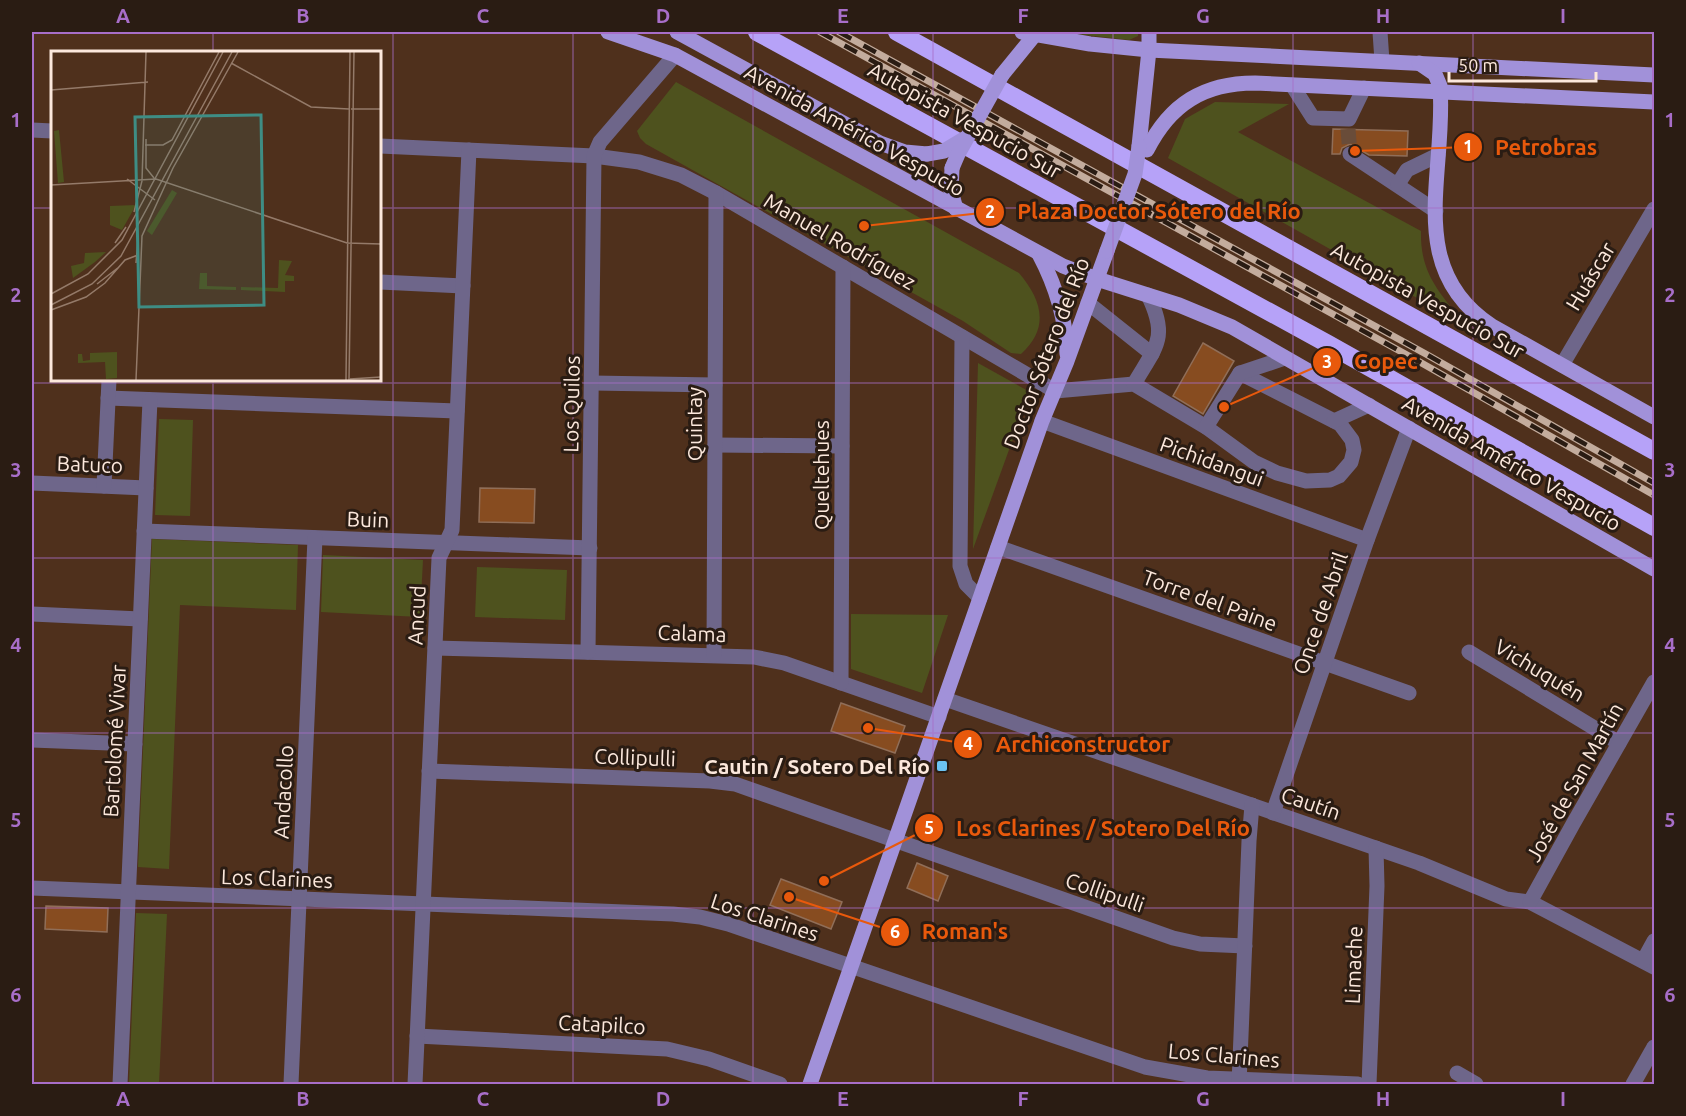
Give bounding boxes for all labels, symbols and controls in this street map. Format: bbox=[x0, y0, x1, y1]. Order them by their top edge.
text: A bbox=[116, 4, 130, 27]
text: B bbox=[296, 4, 310, 27]
text: C bbox=[477, 4, 490, 27]
text: D bbox=[656, 4, 670, 27]
text: E bbox=[837, 4, 849, 27]
text: F bbox=[1017, 4, 1029, 27]
text: G bbox=[1196, 4, 1210, 27]
text: H bbox=[1376, 4, 1390, 27]
text: I bbox=[1560, 4, 1566, 27]
scale bar bbox=[1449, 45, 1596, 83]
inset map bbox=[51, 51, 381, 381]
text: 50 m bbox=[1458, 55, 1498, 75]
street label: Autopista Vespucio Sur bbox=[864, 57, 1066, 183]
street label: Avenida Américo Vespucio bbox=[741, 59, 969, 201]
text: 1 bbox=[10, 108, 22, 131]
text: 1 bbox=[1664, 108, 1676, 131]
callout: Petrobras bbox=[1453, 127, 1610, 167]
text: Petrobras bbox=[1495, 134, 1597, 159]
text: 1 bbox=[1463, 136, 1473, 156]
street label: Manuel Rodríguez bbox=[760, 188, 920, 294]
callout: Plaza Doctor Sótero del Río bbox=[975, 192, 1312, 232]
text: Plaza Doctor Sótero del Río bbox=[1017, 198, 1301, 223]
text: 2 bbox=[985, 201, 995, 221]
street label: Autopista Vespucio Sur bbox=[1327, 237, 1529, 363]
street label: Huáscar bbox=[1560, 238, 1620, 314]
street label: Doctor Sótero del Río bbox=[998, 254, 1094, 452]
text: 2 bbox=[10, 283, 22, 306]
text: 2 bbox=[1664, 283, 1676, 306]
callout: Copec bbox=[1312, 342, 1430, 382]
text: Copec bbox=[1354, 348, 1418, 373]
text: 3 bbox=[1322, 351, 1332, 371]
street label: Los Quilos bbox=[558, 355, 584, 453]
street label: Quintay bbox=[682, 387, 706, 461]
street label: Avenida Américo Vespucio bbox=[1399, 391, 1625, 535]
street label: Queltehues bbox=[809, 420, 833, 530]
street label: Pichidangui bbox=[1157, 431, 1267, 491]
street label: Batuco bbox=[56, 451, 124, 477]
text: 3 bbox=[10, 458, 22, 481]
text: 3 bbox=[1664, 458, 1676, 481]
street label: Buin bbox=[346, 506, 390, 532]
street label: Once de Abril bbox=[1288, 549, 1352, 677]
street label: Torre del Paine bbox=[1140, 565, 1280, 635]
street label: Ancud bbox=[402, 585, 430, 645]
street label: Calama bbox=[657, 620, 727, 646]
text: 4 bbox=[10, 633, 22, 656]
text: 4 bbox=[1664, 633, 1676, 656]
street label: Vichuquén bbox=[1491, 634, 1589, 706]
street label: Bartolomé Vivar bbox=[98, 664, 130, 818]
street label: José de San Martín bbox=[1520, 698, 1628, 866]
callout: Archiconstructor bbox=[953, 724, 1182, 764]
text: Archiconstructor bbox=[996, 731, 1170, 756]
text: 4 bbox=[963, 733, 973, 753]
street label: Andacollo bbox=[269, 744, 297, 840]
street label: Collipulli bbox=[594, 744, 676, 770]
place label: Cautin / Sotero Del Río bbox=[704, 754, 930, 778]
marker: Cautin / Sotero Del Río bbox=[935, 759, 949, 773]
street label: Cautín bbox=[1278, 782, 1344, 824]
text: 5 bbox=[10, 808, 22, 831]
callout: Los Clarines / Sotero Del Río bbox=[914, 808, 1262, 848]
text: 5 bbox=[1664, 808, 1676, 831]
text: Los Clarines / Sotero Del Río bbox=[956, 815, 1250, 840]
text: 5 bbox=[924, 817, 934, 837]
street label: Los Clarines bbox=[221, 864, 333, 892]
street label: Collipulli bbox=[1062, 867, 1148, 917]
street label: Los Clarines bbox=[708, 888, 822, 946]
callout: Roman's bbox=[880, 912, 1020, 952]
text: Roman's bbox=[922, 918, 1008, 943]
text: 6 bbox=[890, 921, 900, 941]
street label: Limache bbox=[1340, 926, 1366, 1004]
text: 6 bbox=[10, 983, 22, 1006]
text: 6 bbox=[1664, 983, 1676, 1006]
street label: Catapilco bbox=[558, 1010, 646, 1038]
street label: Los Clarines bbox=[1167, 1038, 1281, 1072]
text: A bbox=[116, 1087, 130, 1110]
text: B bbox=[296, 1087, 310, 1110]
text: C bbox=[477, 1087, 490, 1110]
text: D bbox=[656, 1087, 670, 1110]
text: E bbox=[837, 1087, 849, 1110]
text: F bbox=[1017, 1087, 1029, 1110]
text: G bbox=[1196, 1087, 1210, 1110]
text: H bbox=[1376, 1087, 1390, 1110]
text: I bbox=[1560, 1087, 1566, 1110]

